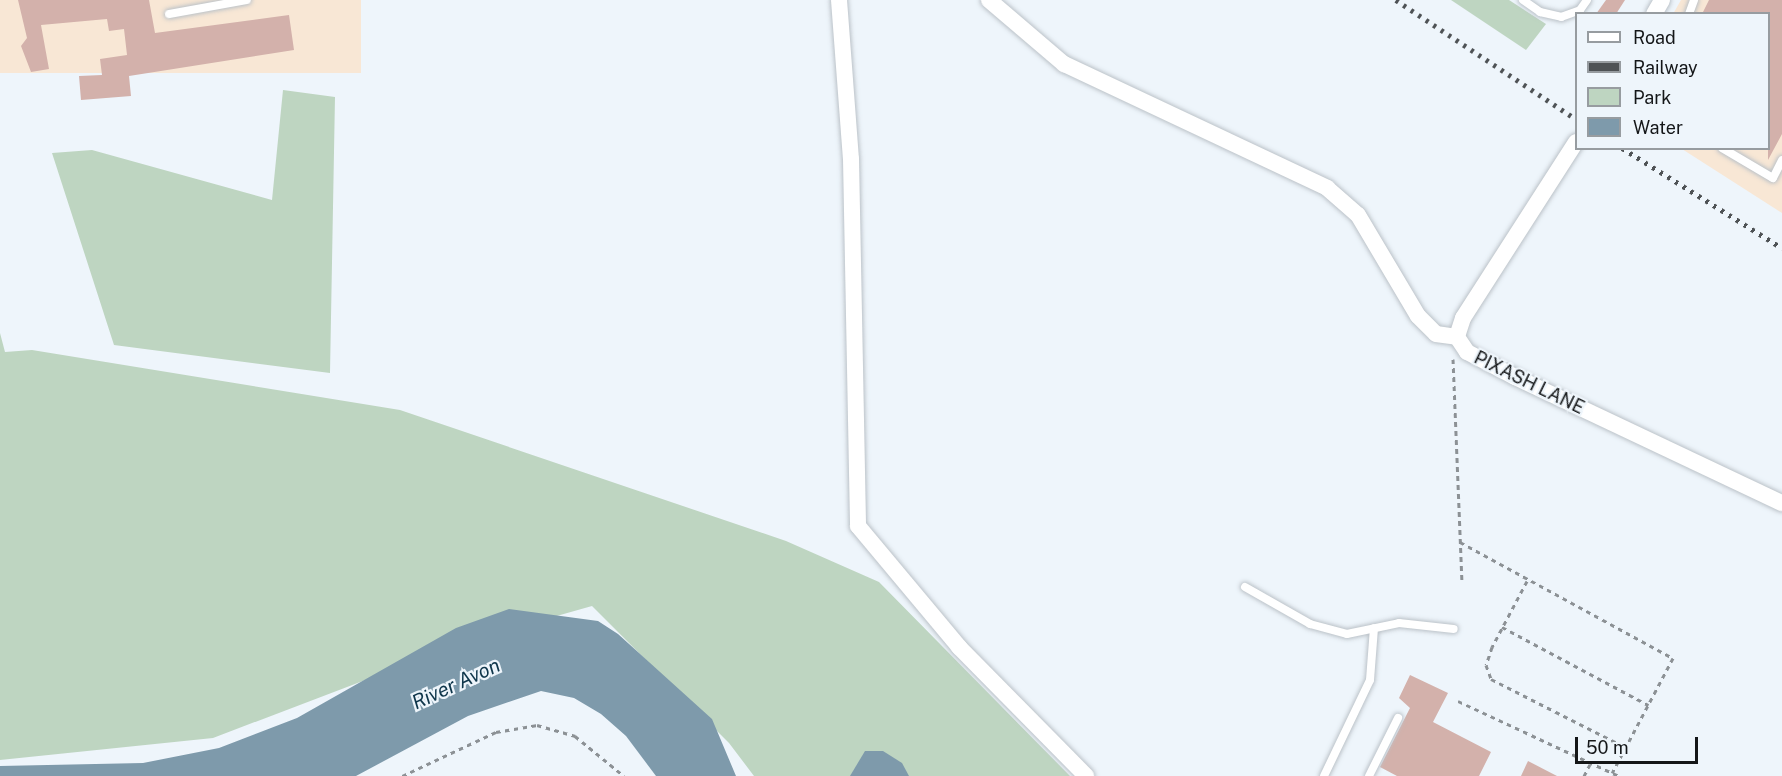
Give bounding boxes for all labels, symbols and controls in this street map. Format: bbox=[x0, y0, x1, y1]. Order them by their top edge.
legend bbox=[1575, 12, 1770, 150]
text: Road bbox=[1633, 27, 1676, 48]
text: Railway bbox=[1633, 57, 1698, 78]
text: Park bbox=[1633, 87, 1671, 108]
text: Water bbox=[1633, 117, 1683, 138]
street label: PIXASH LANE bbox=[1470, 347, 1588, 419]
water label: River Avon bbox=[408, 653, 504, 715]
scale bar bbox=[1578, 725, 1701, 763]
text: 50 m bbox=[1586, 737, 1629, 758]

